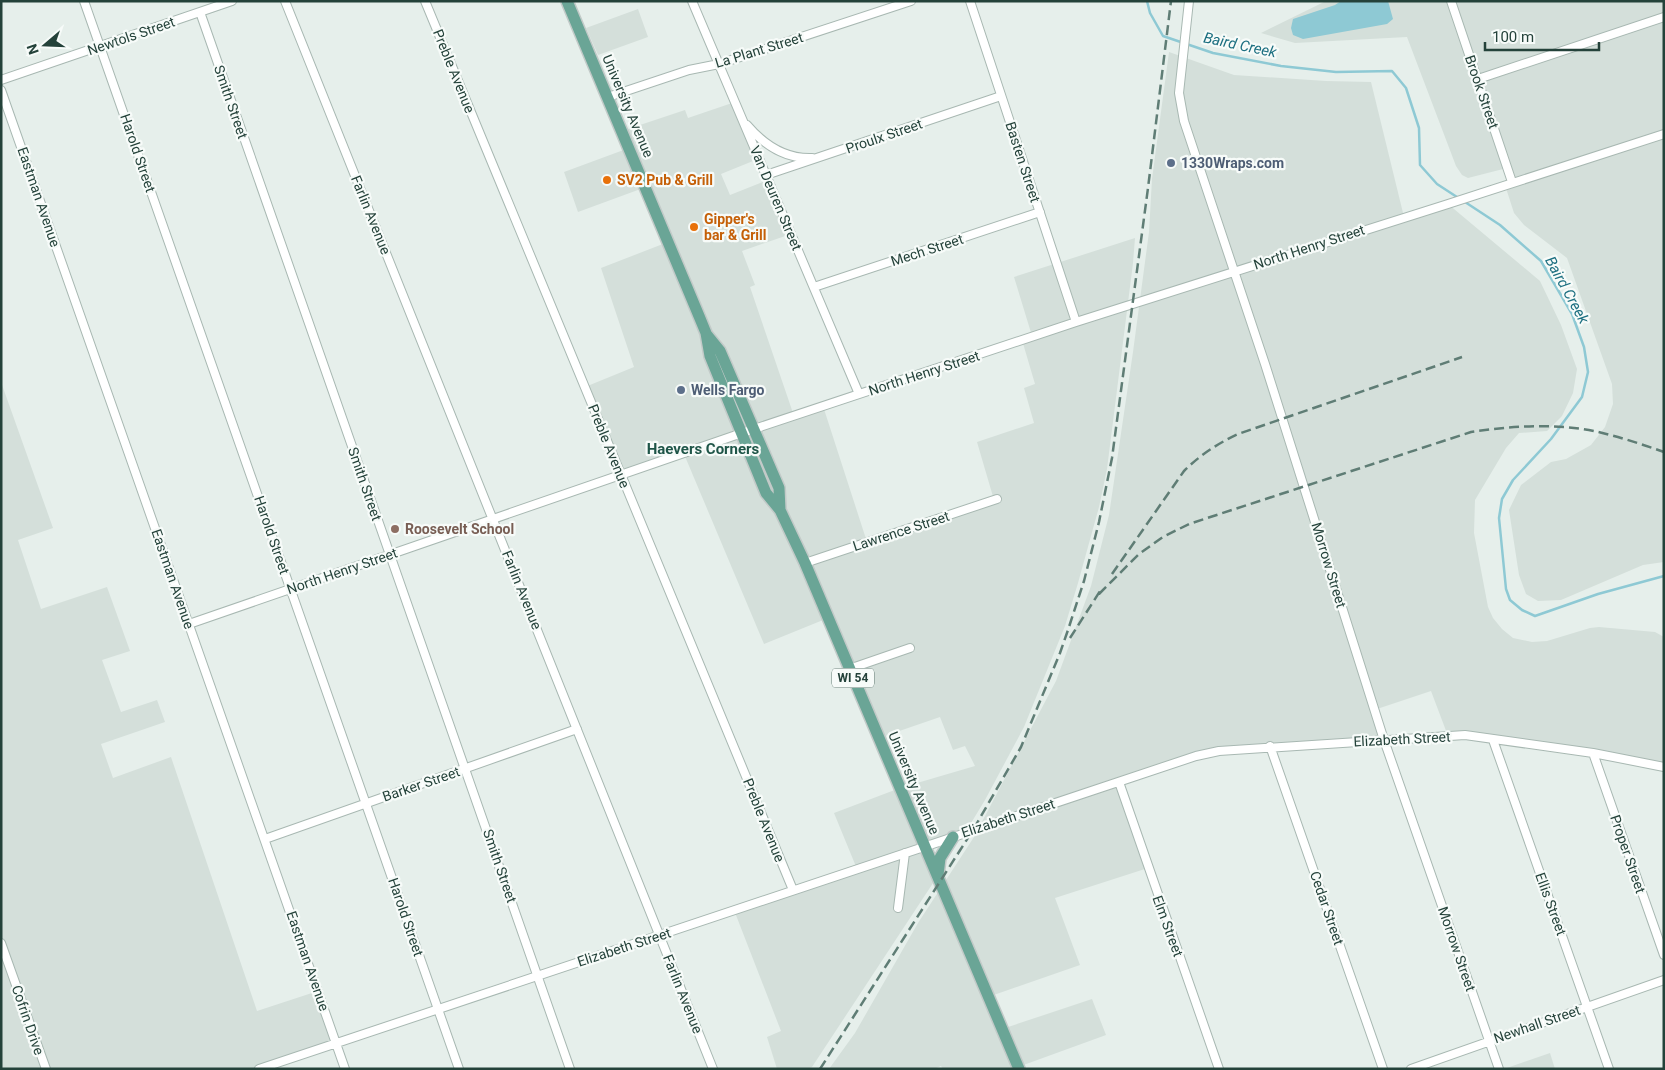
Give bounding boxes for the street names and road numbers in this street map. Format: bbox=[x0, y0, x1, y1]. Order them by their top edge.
street label: Newtols Street bbox=[85, 13, 177, 58]
street label: Preble Avenue bbox=[430, 27, 478, 115]
street label: La Plant Street bbox=[713, 29, 805, 71]
street label: University Avenue bbox=[599, 52, 657, 160]
street label: Brook Street bbox=[1462, 53, 1502, 131]
street label: Smith Street bbox=[211, 63, 251, 141]
street label: Harold Street bbox=[117, 112, 159, 195]
street label: Proulx Street bbox=[844, 115, 925, 157]
street label: Basten Street bbox=[1002, 120, 1044, 205]
street label: Van Deuren Street bbox=[747, 143, 805, 253]
street label: Eastman Avenue bbox=[14, 145, 64, 249]
street label: Farlin Avenue bbox=[348, 173, 394, 257]
street label: North Henry Street bbox=[1251, 221, 1367, 273]
street label: Mech Street bbox=[889, 231, 966, 269]
street label: North Henry Street bbox=[866, 347, 982, 399]
street label: Preble Avenue bbox=[585, 402, 633, 490]
street label: Smith Street bbox=[345, 445, 385, 523]
street label: Harold Street bbox=[251, 494, 293, 577]
street label: Lawrence Street bbox=[851, 508, 952, 554]
street label: Morrow Street bbox=[1308, 520, 1350, 610]
street label: Eastman Avenue bbox=[148, 527, 198, 631]
street label: North Henry Street bbox=[285, 544, 400, 597]
street label: Farlin Avenue bbox=[499, 548, 545, 632]
road number: WI 54 bbox=[832, 668, 874, 688]
street label: Elizabeth Street bbox=[1353, 728, 1451, 750]
street label: University Avenue bbox=[885, 729, 943, 837]
street label: Barker Street bbox=[380, 763, 462, 805]
street label: Preble Avenue bbox=[740, 776, 788, 864]
street label: Elizabeth Street bbox=[959, 795, 1057, 841]
street label: Proper Street bbox=[1607, 813, 1649, 896]
street label: Smith Street bbox=[480, 827, 520, 905]
street label: Cedar Street bbox=[1307, 869, 1347, 947]
street label: Ellis Street bbox=[1532, 870, 1570, 938]
street label: Harold Street bbox=[385, 876, 427, 959]
street label: Elm Street bbox=[1150, 893, 1187, 959]
street label: Morrow Street bbox=[1435, 905, 1479, 994]
street label: Eastman Avenue bbox=[283, 909, 333, 1013]
street label: Elizabeth Street bbox=[575, 924, 673, 970]
street label: Farlin Avenue bbox=[660, 952, 706, 1036]
street label: Cofrin Drive bbox=[9, 983, 47, 1057]
street label: Newhall Street bbox=[1492, 1002, 1583, 1046]

